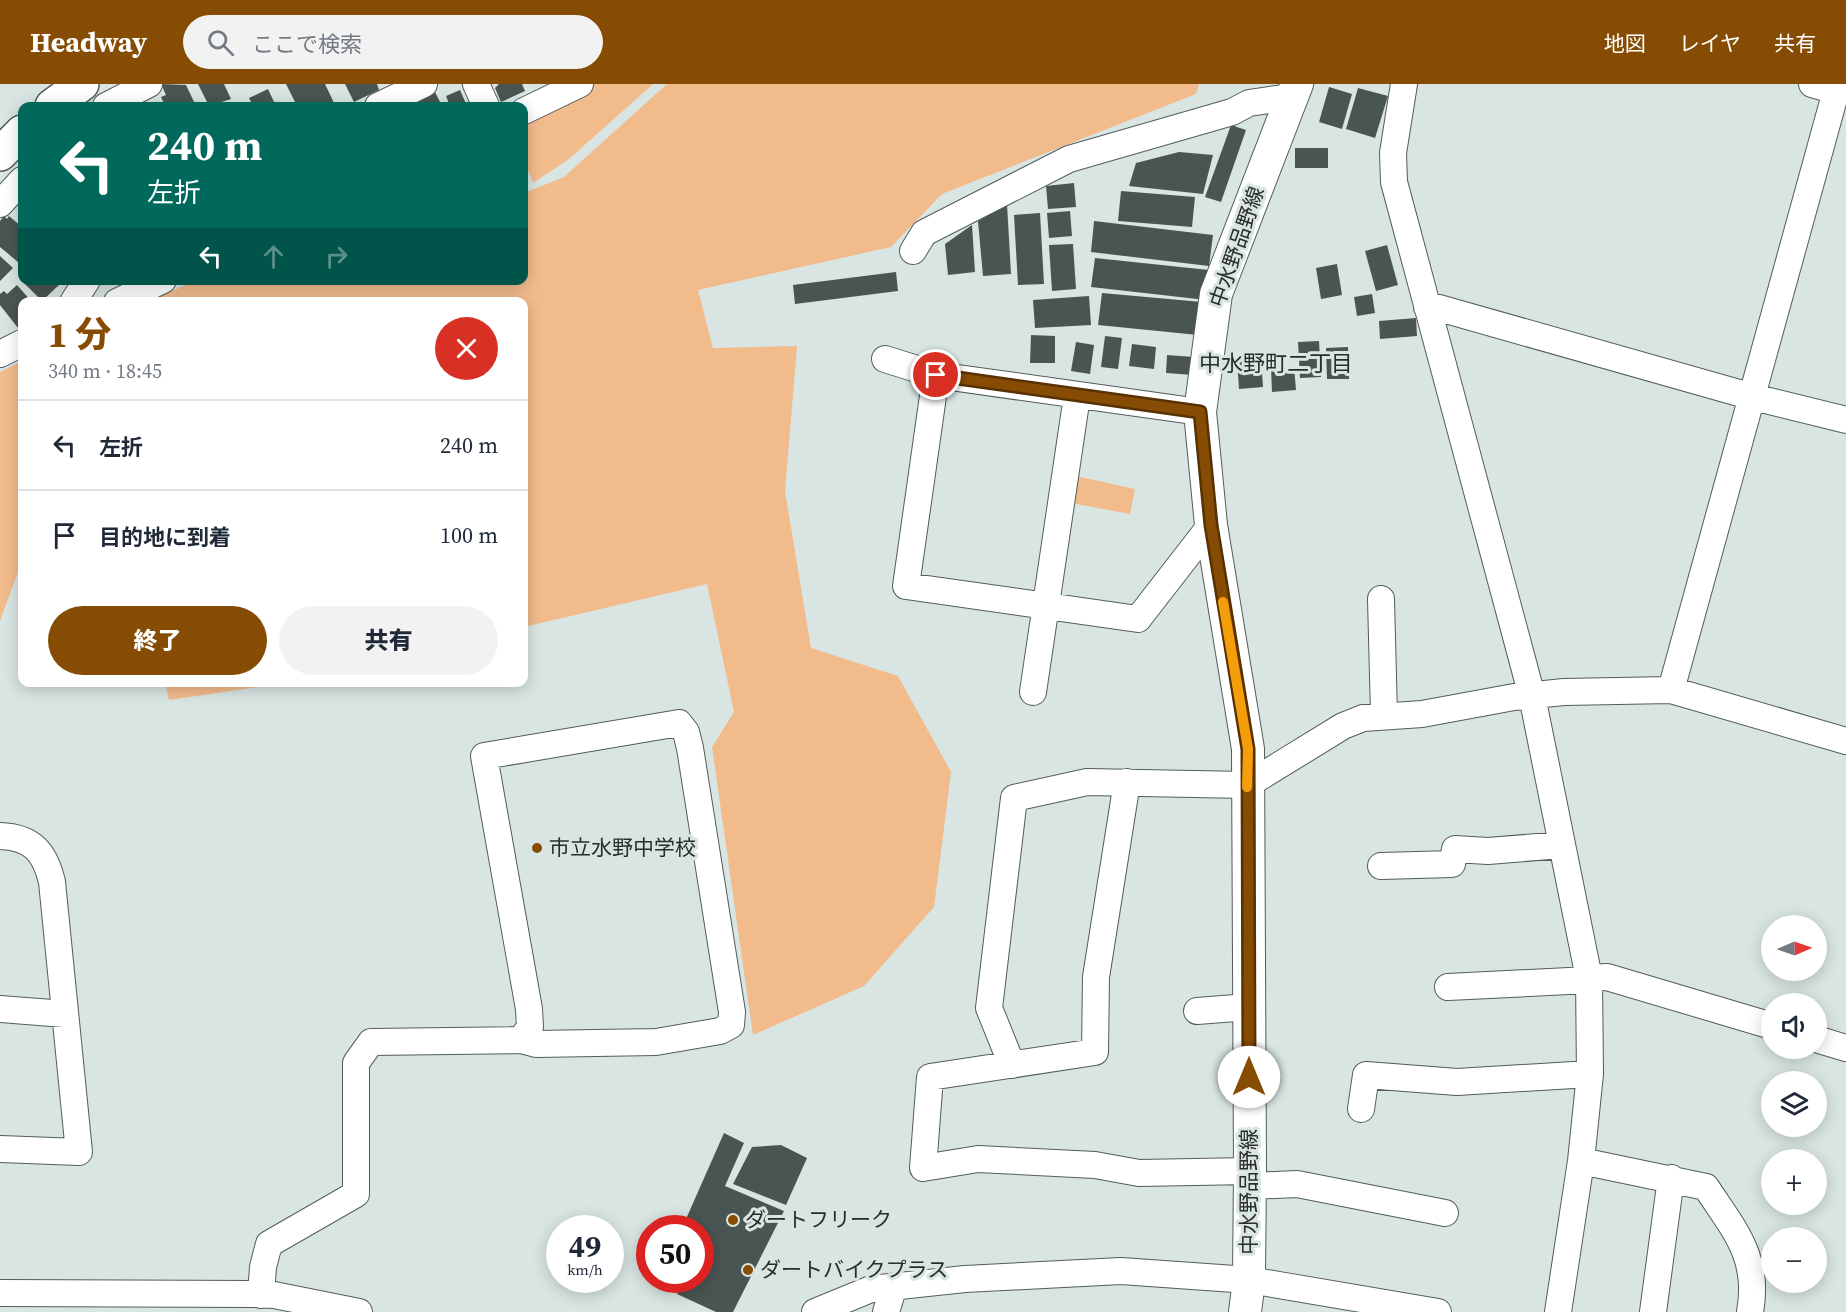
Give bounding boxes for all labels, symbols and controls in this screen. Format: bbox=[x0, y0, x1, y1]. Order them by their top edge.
search box bbox=[183, 15, 603, 69]
text: Headway bbox=[30, 23, 147, 61]
icon: search bbox=[204, 26, 237, 59]
text: ここで検索 bbox=[252, 29, 362, 59]
text: 地図 bbox=[1604, 29, 1646, 58]
text: レイヤ bbox=[1679, 29, 1741, 58]
text: 共有 bbox=[1774, 29, 1816, 58]
text: 240 m bbox=[147, 116, 262, 174]
icon: left bbox=[48, 126, 126, 204]
text: 左折 bbox=[147, 174, 201, 211]
street label: 中水野品野線 bbox=[1202, 183, 1271, 311]
icon: left bbox=[194, 240, 227, 273]
icon: ahead bbox=[257, 240, 290, 273]
icon: right bbox=[320, 240, 353, 273]
text: 1 分 bbox=[48, 310, 111, 359]
button: close bbox=[435, 317, 498, 380]
district label: 中水野町二丁目 bbox=[1199, 348, 1353, 378]
pin bbox=[910, 349, 961, 400]
text: 340 m · 18:45 bbox=[48, 357, 162, 385]
icon: arrive bbox=[919, 358, 952, 391]
icon: left bbox=[48, 429, 81, 462]
text: 240 m bbox=[440, 430, 498, 460]
text: 左折 bbox=[99, 432, 143, 462]
icon: arrive bbox=[48, 519, 81, 552]
text: 100 m bbox=[440, 520, 498, 550]
text: 目的地に到着 bbox=[99, 522, 231, 552]
button: 終了 bbox=[48, 606, 267, 675]
button: 共有 bbox=[279, 606, 498, 675]
place label: 市立水野中学校 bbox=[549, 833, 696, 862]
marker: 市立水野中学校 bbox=[530, 841, 544, 855]
north arrow bbox=[1761, 915, 1827, 981]
map controls bbox=[1761, 915, 1827, 1293]
button: sound bbox=[1761, 993, 1827, 1059]
position arrow bbox=[1217, 1045, 1281, 1109]
button: layers bbox=[1761, 1071, 1827, 1137]
street label: 中水野品野線 bbox=[1234, 1129, 1263, 1255]
button: + bbox=[1761, 1149, 1827, 1215]
place label: ダートフリーク bbox=[745, 1205, 892, 1234]
marker: ダートフリーク bbox=[726, 1213, 740, 1227]
speed limit sign: 50 bbox=[636, 1215, 714, 1293]
text: 49 bbox=[569, 1226, 601, 1267]
button: − bbox=[1761, 1227, 1827, 1293]
place label: ダートバイクプラス bbox=[760, 1255, 948, 1284]
text: km/h bbox=[567, 1259, 603, 1280]
marker: ダートバイクプラス bbox=[741, 1263, 755, 1277]

